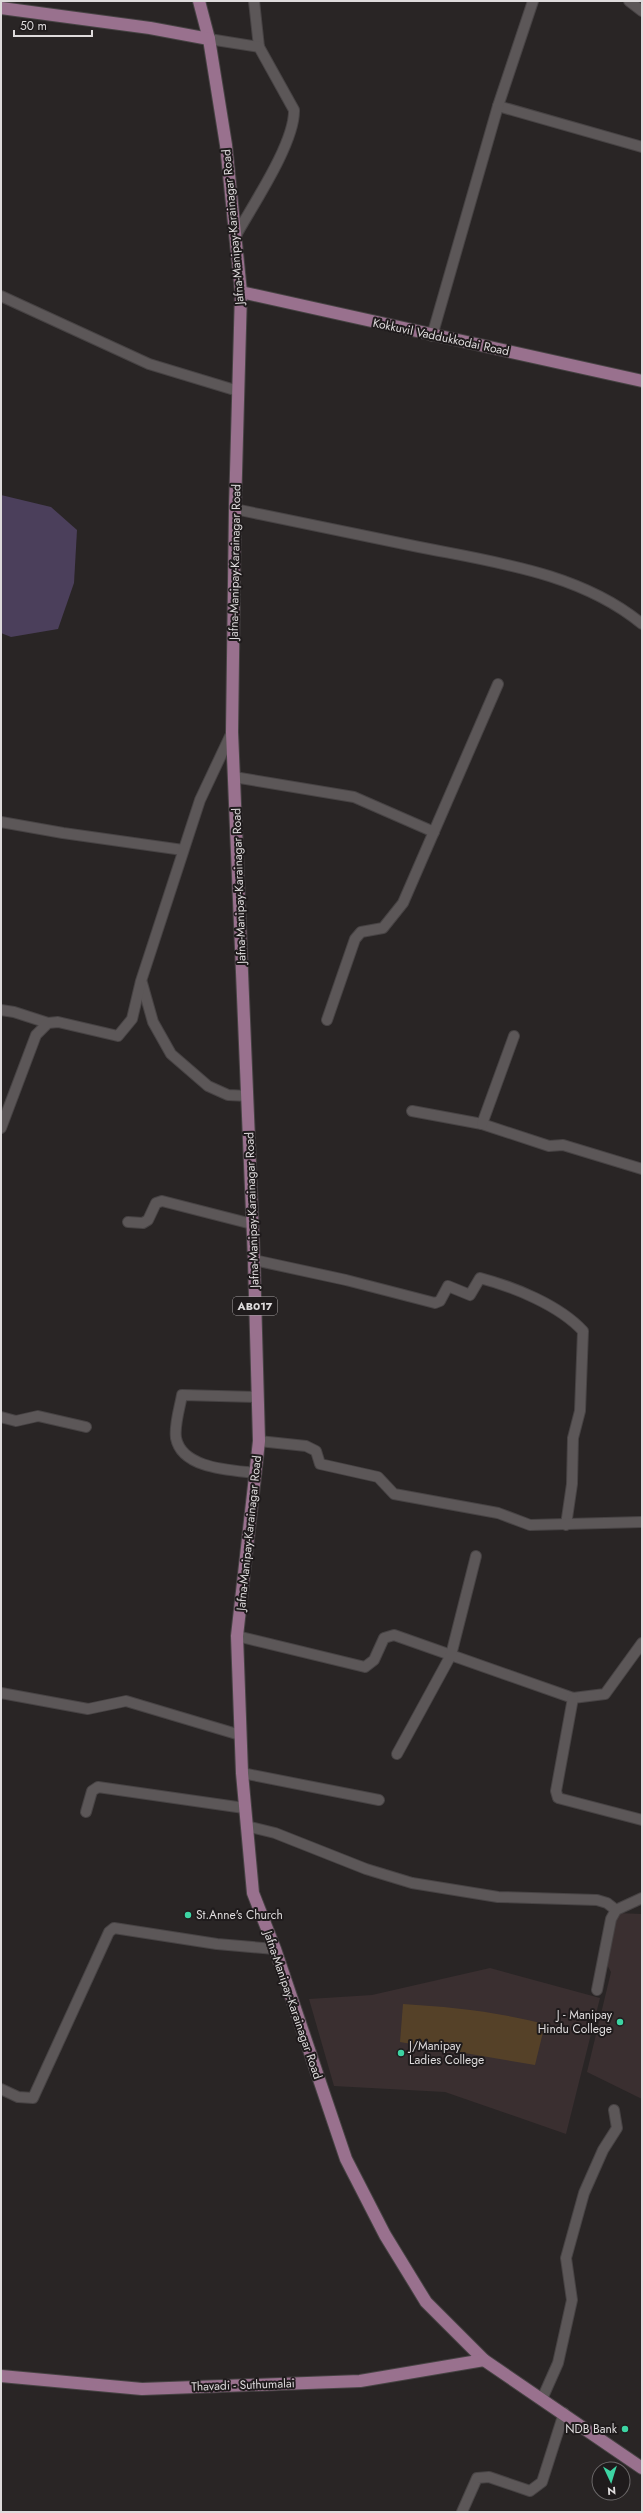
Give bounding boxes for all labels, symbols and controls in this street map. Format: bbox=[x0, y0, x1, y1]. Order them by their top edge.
scale bar bbox=[14, 12, 92, 38]
text: 50 m bbox=[20, 17, 47, 35]
street label: Jafna-Manipay-Karainagar Road bbox=[217, 149, 249, 307]
street label: Kokkuvil Vaddukkodai Road bbox=[371, 314, 511, 360]
street label: Jafna-Manipay-Karainagar Road bbox=[225, 484, 245, 642]
street label: Jafna-Manipay-Karainagar Road bbox=[227, 808, 251, 966]
street label: Jafna-Manipay-Karainagar Road bbox=[240, 1132, 264, 1290]
road number: AB017 bbox=[233, 1297, 277, 1315]
street label: Jafna-Manipay-Karainagar Road bbox=[232, 1455, 266, 1613]
place label: St.Anne's Church bbox=[196, 1906, 283, 1924]
marker: St.Anne's Church bbox=[183, 1910, 193, 1920]
street label: Jafna-Manipay-Karainagar Road bbox=[258, 1927, 327, 2082]
place label: J - Manipay Hindu College bbox=[538, 2006, 613, 2038]
marker: J - Manipay Hindu College bbox=[615, 2017, 625, 2027]
place label: J/Manipay Ladies College bbox=[407, 2037, 484, 2069]
marker: J/Manipay Ladies College bbox=[396, 2048, 406, 2058]
street label: Thavadi - Suthumalai bbox=[191, 2374, 295, 2396]
place label: NDB Bank bbox=[565, 2420, 618, 2438]
marker: NDB Bank bbox=[620, 2424, 630, 2434]
north arrow bbox=[591, 2461, 631, 2501]
text: N bbox=[607, 2483, 617, 2499]

